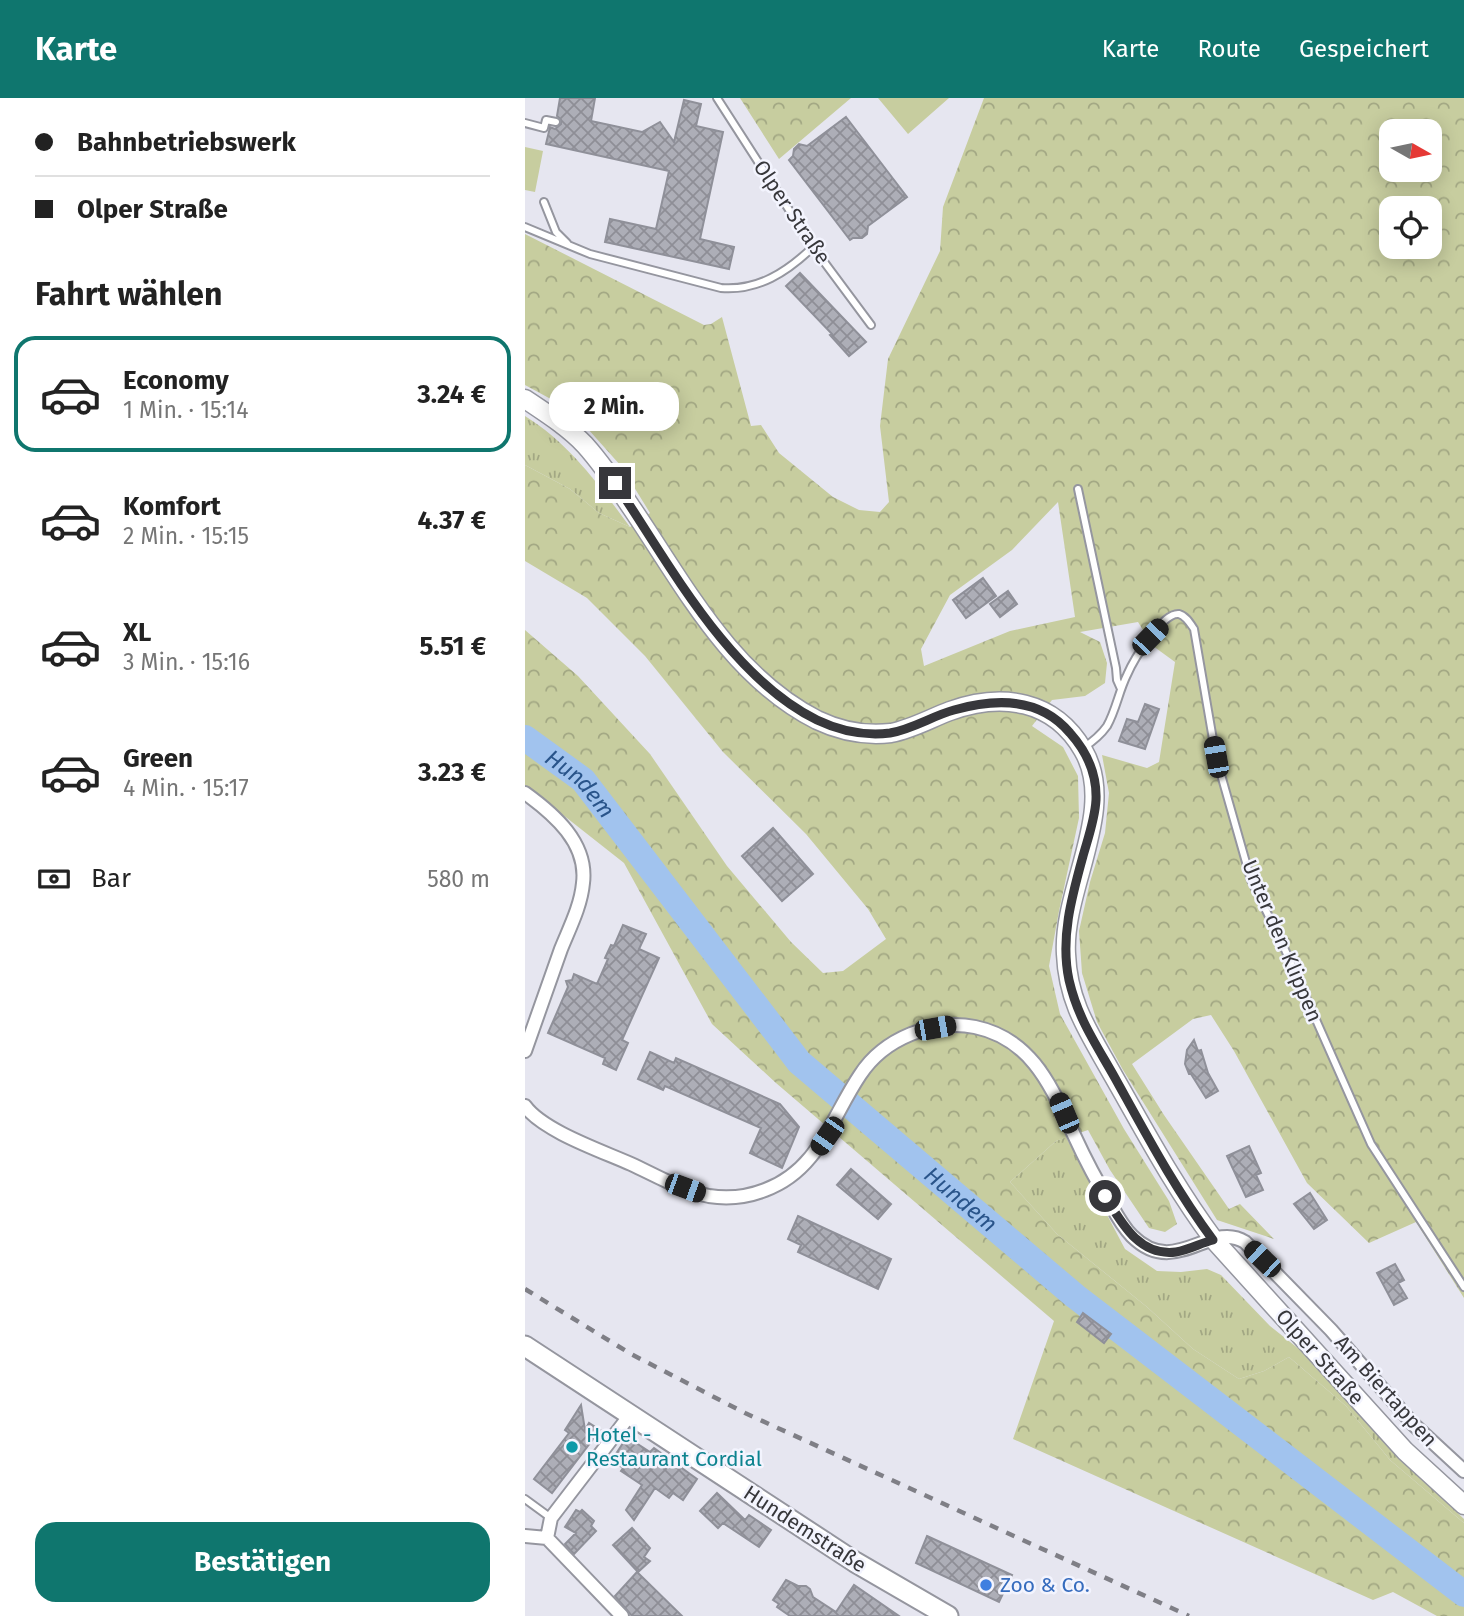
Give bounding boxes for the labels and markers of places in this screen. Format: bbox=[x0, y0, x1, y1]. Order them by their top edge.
place label: Hotel - Restaurant Cordial bbox=[586, 1422, 762, 1472]
marker: Hotel - Restaurant Cordial bbox=[564, 1439, 580, 1455]
place label: Zoo & Co. bbox=[1000, 1572, 1090, 1598]
marker: Zoo & Co. bbox=[978, 1577, 994, 1593]

